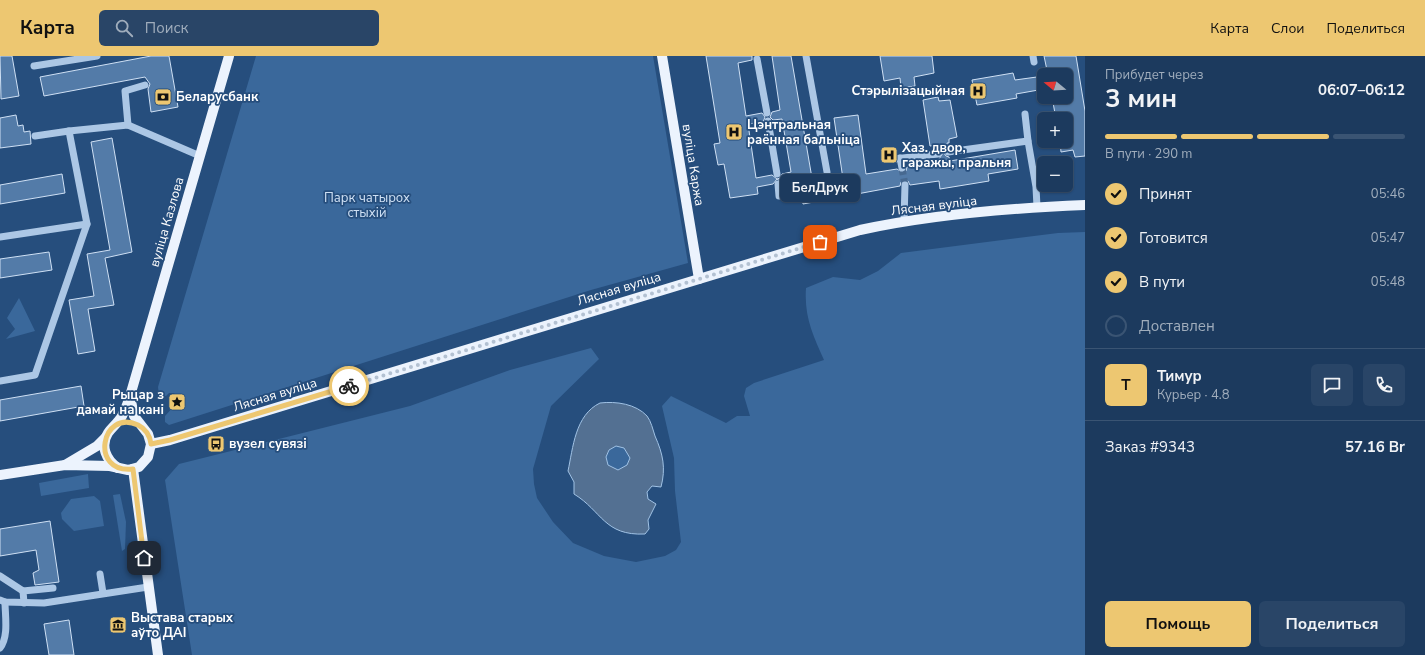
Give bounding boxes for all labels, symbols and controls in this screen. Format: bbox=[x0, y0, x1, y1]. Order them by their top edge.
search box bbox=[99, 10, 379, 46]
text: Карта bbox=[20, 15, 75, 41]
icon: search bbox=[113, 17, 135, 39]
text: Поиск bbox=[145, 18, 188, 38]
text: Карта bbox=[1210, 19, 1249, 38]
text: Слои bbox=[1271, 19, 1305, 38]
text: Поделиться bbox=[1327, 19, 1405, 38]
text: Прибудет через bbox=[1105, 66, 1203, 84]
north arrow bbox=[1037, 68, 1073, 104]
map controls bbox=[1037, 68, 1073, 192]
text: 06:07–06:12 bbox=[1318, 80, 1405, 100]
hospital icon: Стэрылізацыйная bbox=[968, 81, 988, 101]
text: 3 мин bbox=[1105, 81, 1177, 116]
place label: Стэрылізацыйная bbox=[851, 82, 965, 100]
bank icon: Беларусбанк bbox=[153, 87, 173, 107]
place label: Беларусбанк bbox=[176, 88, 259, 106]
button: + bbox=[1037, 112, 1073, 148]
place label: Цэнтральная раённая бальніца bbox=[747, 116, 860, 149]
hospital icon: Цэнтральная раённая бальніца bbox=[724, 122, 744, 142]
street label: вуліца Каржа bbox=[678, 123, 708, 207]
place label: Хаз. двор, гаражы, пральня bbox=[901, 139, 1011, 172]
hospital icon: Хаз. двор, гаражы, пральня bbox=[879, 145, 899, 165]
text: В пути · 290 m bbox=[1105, 145, 1192, 163]
button: − bbox=[1037, 156, 1073, 192]
callout: БелДрук bbox=[780, 174, 860, 202]
street label: вуліца Казлова bbox=[146, 175, 188, 269]
text: БелДрук bbox=[792, 179, 848, 197]
icon: check bbox=[1105, 183, 1127, 205]
text: Принят bbox=[1139, 184, 1192, 204]
text: 05:46 bbox=[1371, 185, 1405, 203]
park label: Парк чатырох стыхій bbox=[324, 189, 410, 222]
street label: Лясная вуліца bbox=[890, 192, 978, 220]
pin bbox=[803, 225, 837, 259]
icon: check bbox=[1105, 227, 1127, 249]
text: Готовится bbox=[1139, 228, 1208, 248]
text: 05:47 bbox=[1371, 229, 1405, 247]
icon: bag bbox=[809, 231, 831, 253]
street label: Лясная вуліца bbox=[575, 268, 663, 310]
icon: check bbox=[1105, 271, 1127, 293]
text: В пути bbox=[1139, 272, 1185, 292]
text: 05:48 bbox=[1371, 273, 1405, 291]
text: Доставлен bbox=[1139, 316, 1215, 336]
button: chat bbox=[1311, 364, 1353, 406]
button: phone bbox=[1363, 364, 1405, 406]
courier bbox=[329, 366, 369, 406]
text: Тимур bbox=[1157, 366, 1202, 386]
street label: Лясная вуліца bbox=[231, 374, 319, 416]
icon: bike bbox=[338, 375, 360, 397]
text: Т bbox=[1121, 375, 1131, 395]
place label: Рыцар з дамай на кані bbox=[76, 386, 164, 419]
text: Курьер · 4.8 bbox=[1157, 386, 1230, 404]
place icon: Рыцар з дамай на кані bbox=[167, 392, 187, 412]
bus stop icon: вузел сувязі bbox=[206, 434, 226, 454]
place label: вузел сувязі bbox=[229, 435, 307, 453]
text: Заказ #9343 bbox=[1105, 437, 1195, 457]
text: 57.16 Br bbox=[1345, 437, 1405, 457]
pin bbox=[127, 541, 161, 575]
icon: home bbox=[133, 547, 155, 569]
button: Помощь bbox=[1105, 601, 1251, 647]
button: Поделиться bbox=[1259, 601, 1405, 647]
place label: Выстава старых аўто ДАІ bbox=[131, 609, 234, 642]
museum icon: Выстава старых аўто ДАІ bbox=[108, 615, 128, 635]

